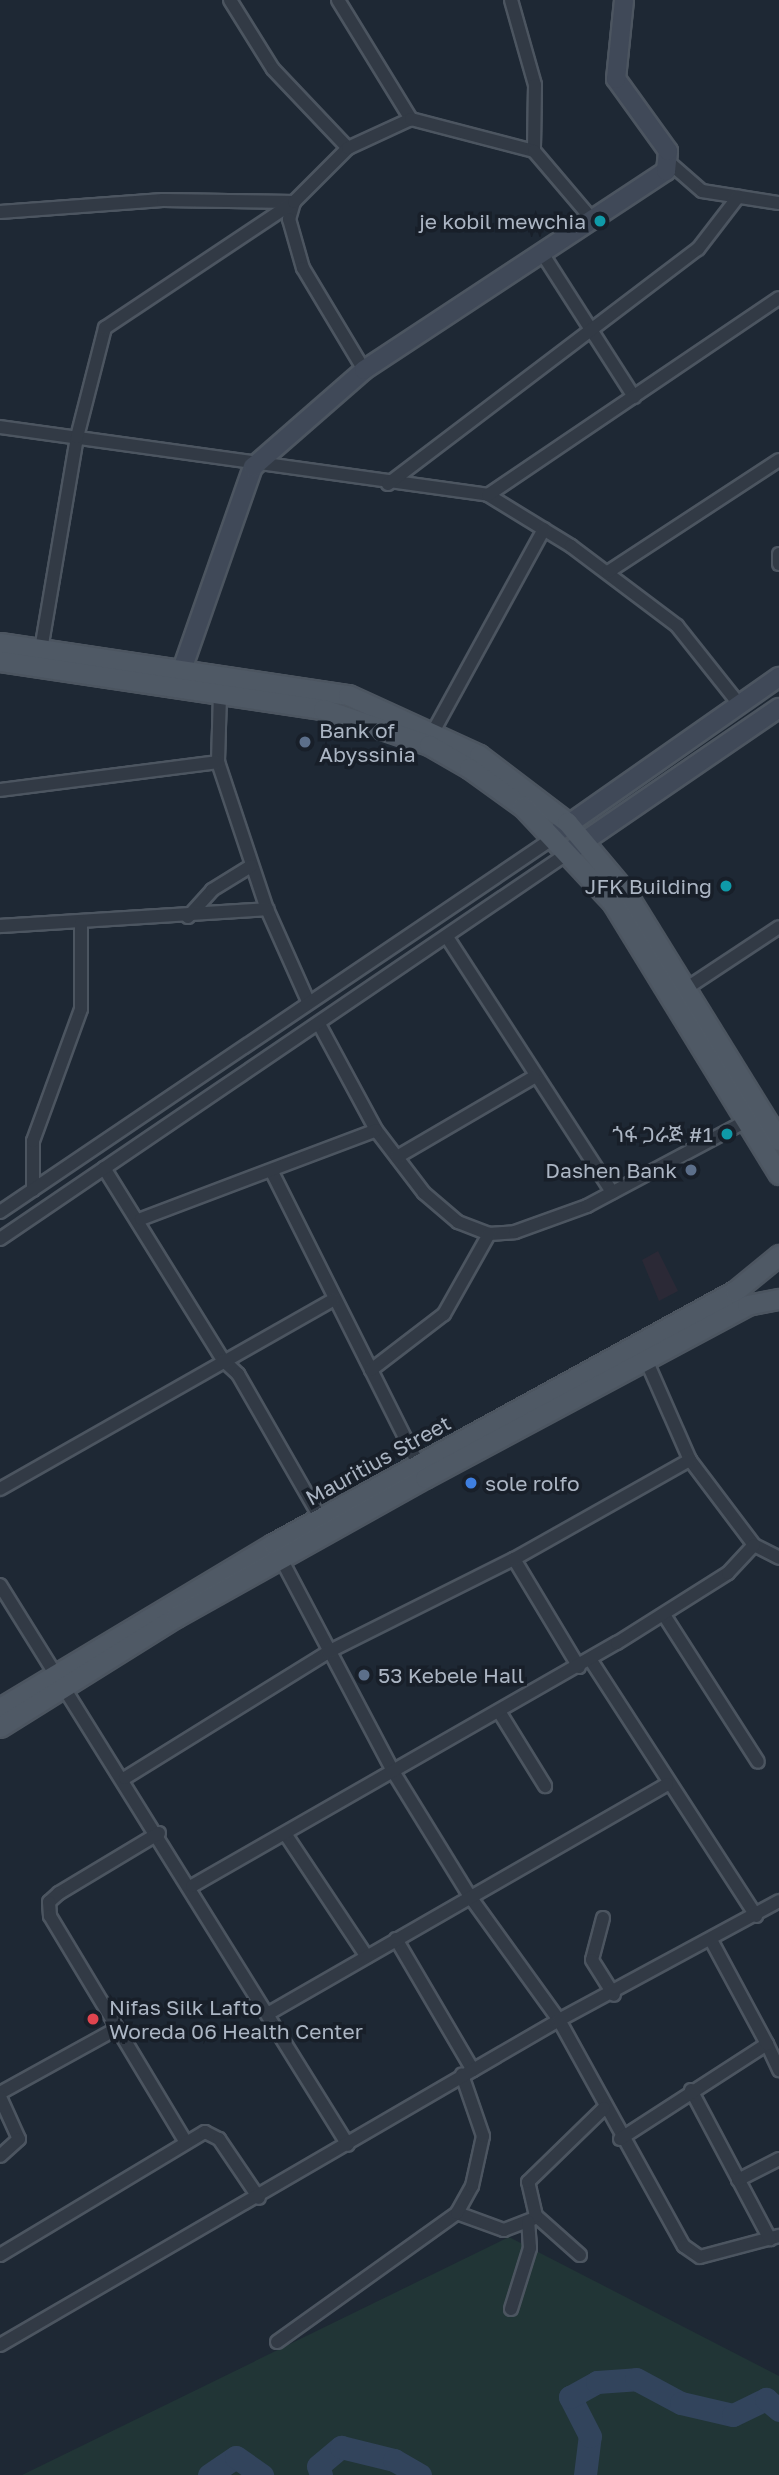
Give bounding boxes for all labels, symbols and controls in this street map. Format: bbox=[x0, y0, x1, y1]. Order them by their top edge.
place label: je kobil mewchia bbox=[419, 208, 586, 234]
marker: je kobil mewchia bbox=[592, 213, 608, 229]
place label: Bank of Abyssinia bbox=[319, 717, 416, 767]
marker: Bank of Abyssinia bbox=[297, 734, 313, 750]
place label: JFK Building bbox=[585, 873, 712, 899]
marker: JFK Building bbox=[718, 878, 734, 894]
place label: ጎፋ ጋራጅ #1 bbox=[612, 1121, 713, 1147]
marker: ጎፋ ጋራጅ #1 bbox=[719, 1126, 735, 1142]
place label: Dashen Bank bbox=[545, 1157, 677, 1183]
marker: Dashen Bank bbox=[683, 1162, 699, 1178]
street label: Mauritius Street bbox=[301, 1410, 455, 1510]
place label: sole rolfo bbox=[485, 1470, 580, 1496]
marker: sole rolfo bbox=[463, 1475, 479, 1491]
place label: 53 Kebele Hall bbox=[378, 1662, 524, 1688]
marker: 53 Kebele Hall bbox=[356, 1667, 372, 1683]
place label: Nifas Silk Lafto Woreda 06 Health Center bbox=[109, 1994, 363, 2044]
marker: Nifas Silk Lafto Woreda 06 Health Center bbox=[83, 2009, 103, 2029]

